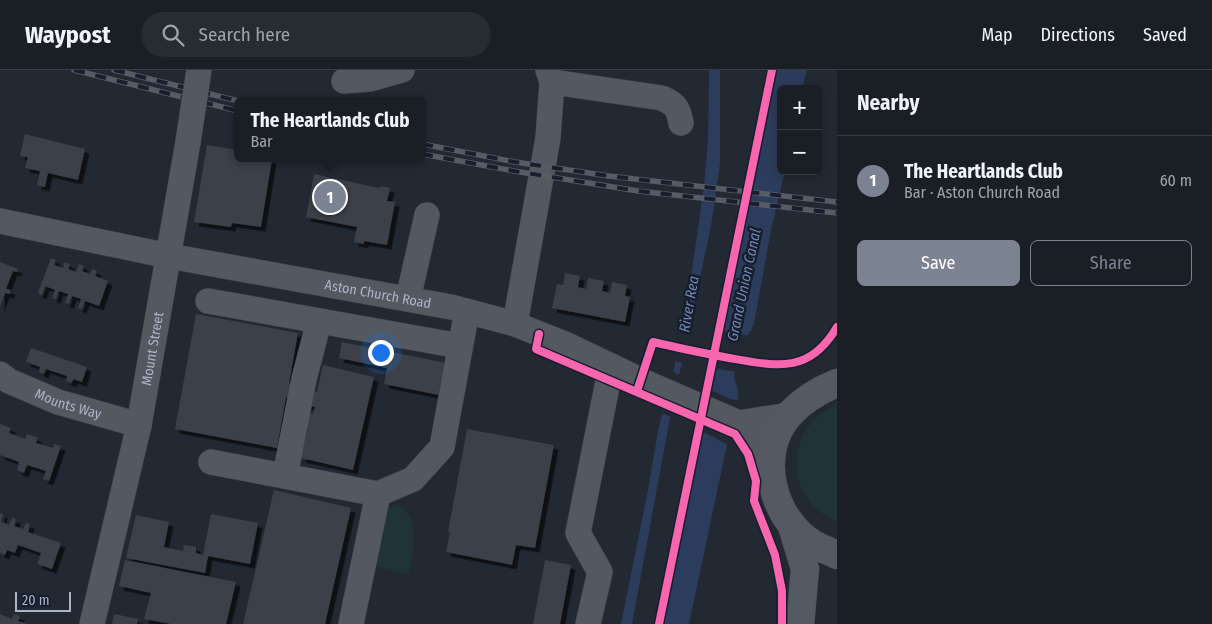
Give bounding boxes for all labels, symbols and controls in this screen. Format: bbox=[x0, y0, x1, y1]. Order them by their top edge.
search box bbox=[141, 12, 491, 57]
text: Waypost bbox=[25, 21, 111, 49]
icon: search bbox=[159, 21, 187, 49]
text: Search here bbox=[199, 23, 290, 46]
text: Map bbox=[981, 24, 1013, 46]
text: Directions bbox=[1041, 24, 1115, 46]
text: Saved bbox=[1143, 24, 1187, 46]
map controls bbox=[777, 85, 822, 175]
button: + bbox=[777, 85, 822, 130]
text: Nearby bbox=[857, 90, 919, 116]
popup bbox=[234, 97, 426, 162]
text: The Heartlands Club bbox=[251, 109, 409, 132]
button: − bbox=[777, 130, 822, 175]
text: Bar bbox=[251, 132, 273, 151]
text: The Heartlands Club bbox=[904, 160, 1063, 183]
text: 1 bbox=[870, 171, 876, 190]
text: 60 m bbox=[1160, 171, 1192, 190]
pin: 1 bbox=[314, 178, 346, 216]
text: Bar · Aston Church Road bbox=[904, 183, 1060, 202]
water label: Grand Union Canal bbox=[723, 227, 765, 343]
button: Save bbox=[857, 240, 1020, 286]
button: Share bbox=[1030, 240, 1192, 286]
water label: River Rea bbox=[675, 274, 703, 334]
street label: Aston Church Road bbox=[323, 276, 433, 312]
street label: Mount Street bbox=[138, 310, 167, 387]
your location bbox=[368, 340, 394, 366]
street label: Mounts Way bbox=[32, 385, 104, 423]
scale bar bbox=[15, 589, 71, 612]
text: 20 m bbox=[22, 592, 50, 609]

